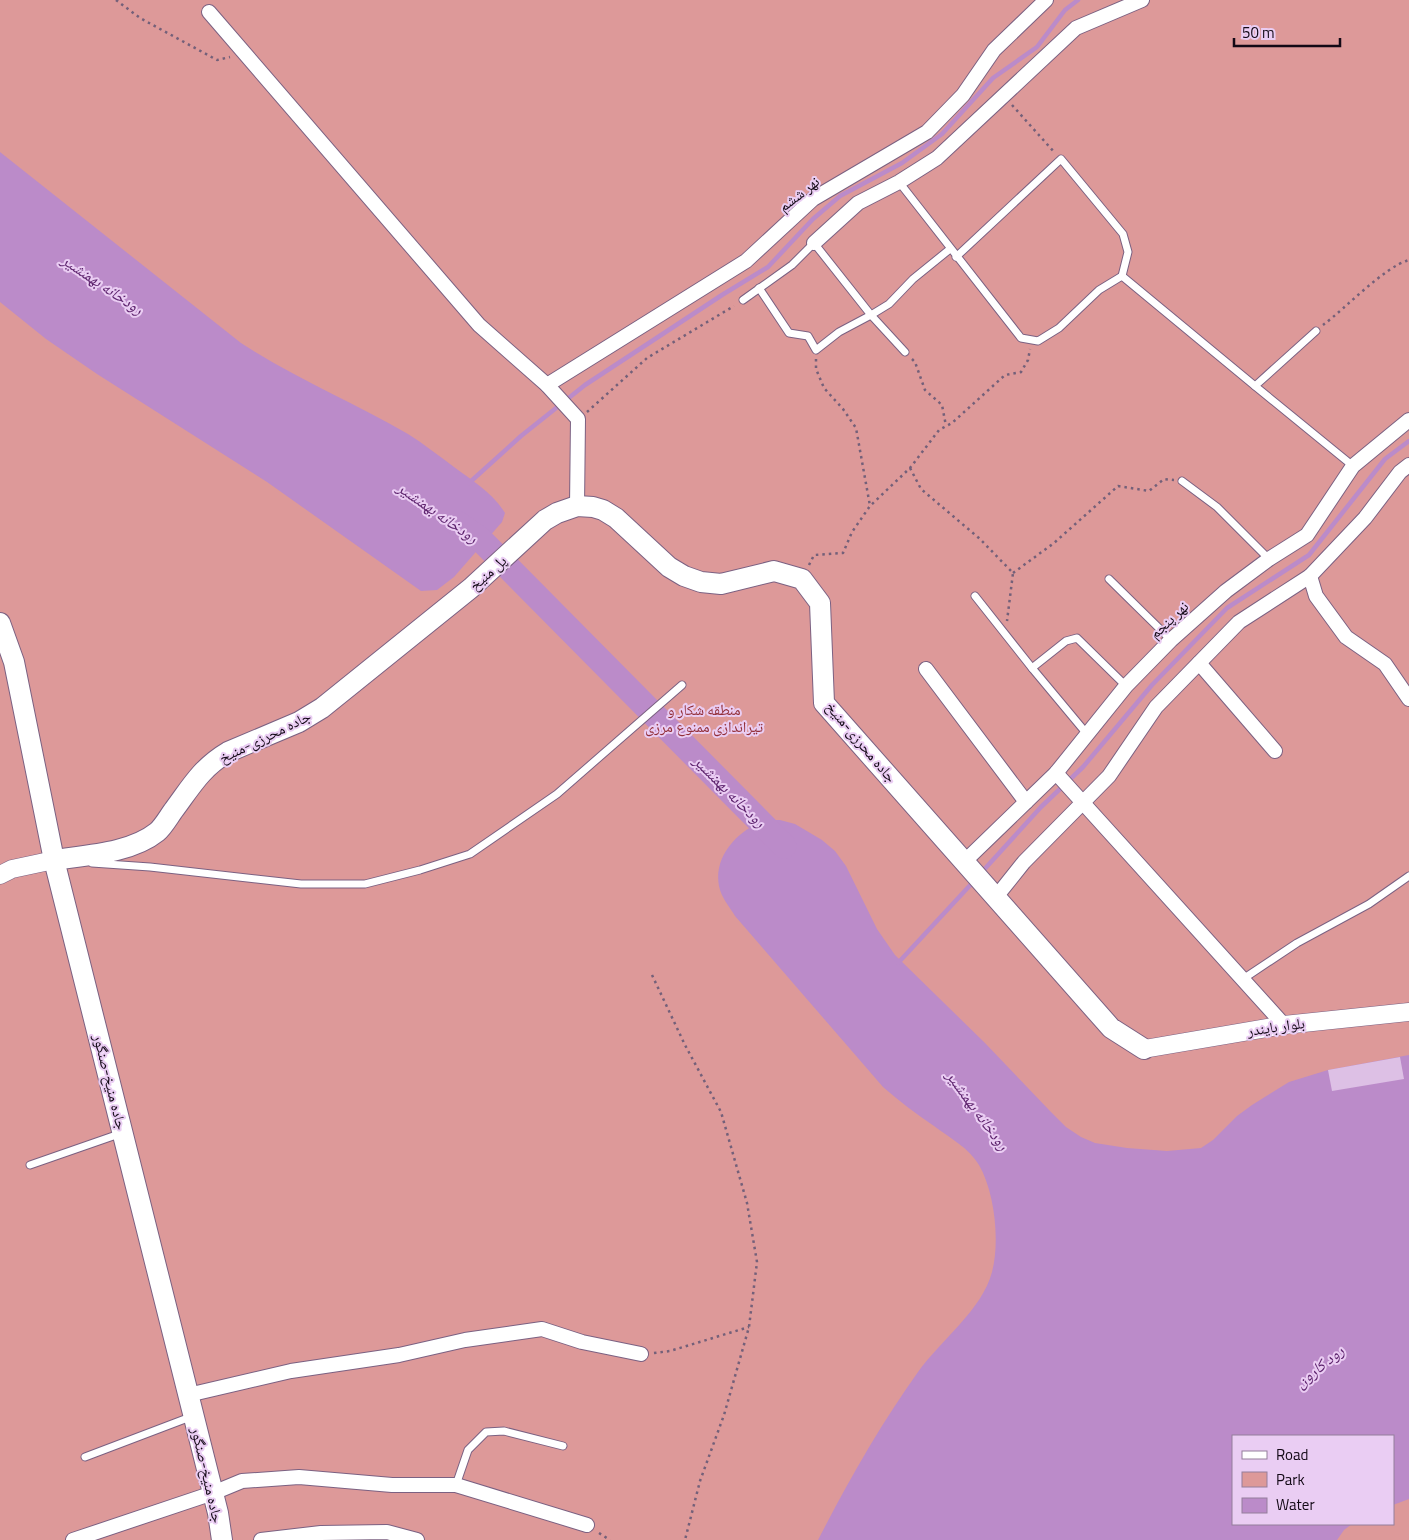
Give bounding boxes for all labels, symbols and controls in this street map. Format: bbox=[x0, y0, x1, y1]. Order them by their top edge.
scale bar bbox=[1234, 15, 1340, 47]
text: 50 m bbox=[1242, 21, 1275, 44]
street label: نهر ششم bbox=[773, 170, 824, 217]
water label: رودخانه بهمنشیر bbox=[56, 247, 149, 320]
water label: رودخانه بهمنشیر bbox=[392, 475, 483, 549]
street label: پل منیخ bbox=[464, 549, 512, 596]
street label: نهر پنجم bbox=[1144, 595, 1194, 644]
street label: جاده محرزی-منیخ bbox=[820, 696, 903, 788]
park label: منطقه شکار و تیراندازی ممنوع مرزی bbox=[645, 698, 764, 738]
street label: جاده محرزی-منیخ bbox=[215, 704, 315, 769]
water label: رودخانه بهمنشیر bbox=[687, 748, 772, 833]
street label: بلوار بایندر bbox=[1245, 1011, 1306, 1042]
street label: جاده منیخ-صنگور bbox=[87, 1031, 134, 1133]
water label: رودخانه بهمنشیر bbox=[940, 1064, 1015, 1155]
water label: رود کارون bbox=[1289, 1339, 1349, 1393]
street label: جاده منیخ-صنگور bbox=[185, 1424, 230, 1526]
legend bbox=[1232, 1435, 1394, 1525]
text: Road bbox=[1276, 1443, 1308, 1466]
text: Park bbox=[1276, 1468, 1305, 1491]
text: Water bbox=[1276, 1493, 1315, 1516]

